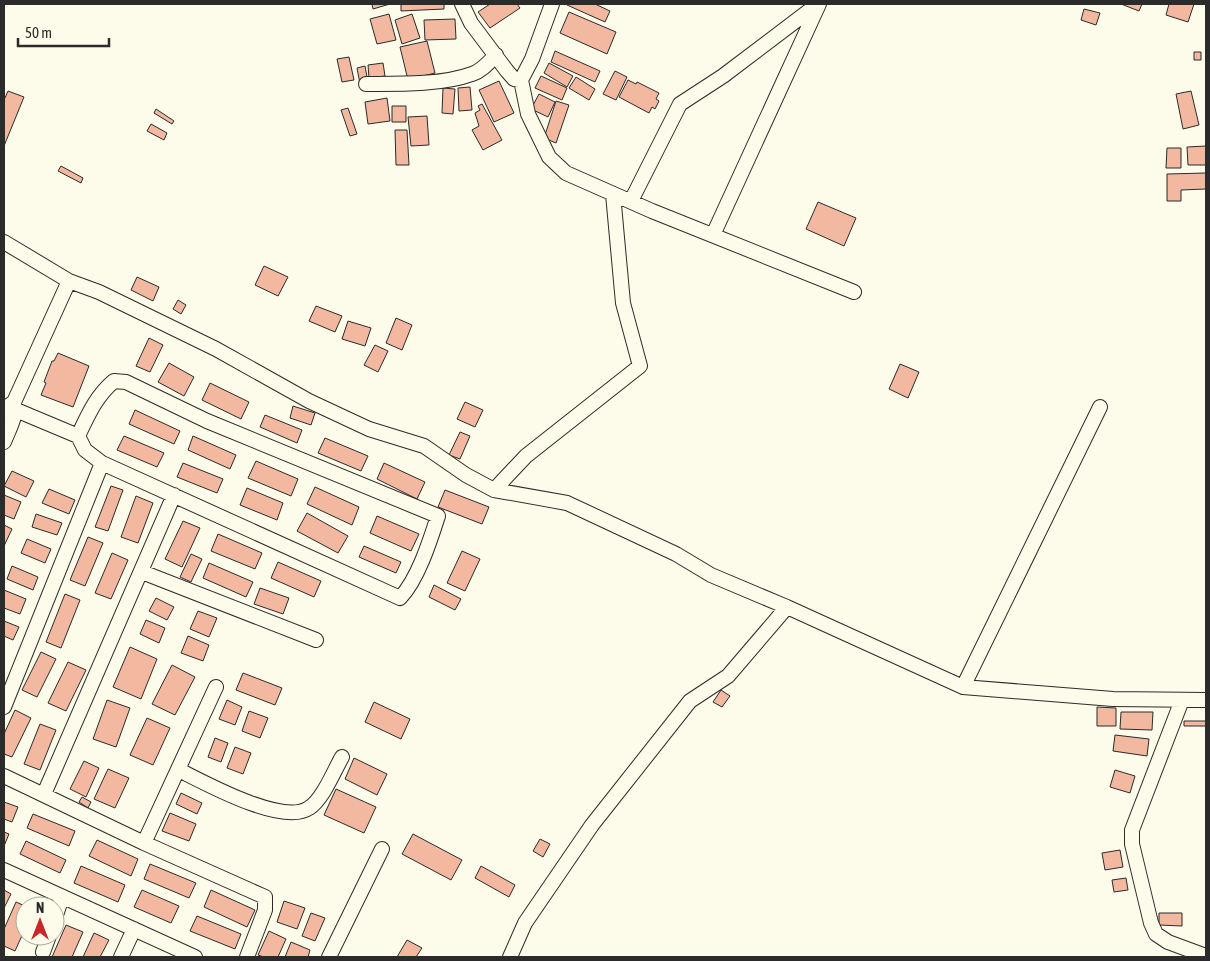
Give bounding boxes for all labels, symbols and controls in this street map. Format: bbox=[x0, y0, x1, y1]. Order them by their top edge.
scale bar bbox=[18, 15, 109, 47]
text: 50 m bbox=[25, 24, 52, 41]
north arrow bbox=[15, 896, 65, 946]
text: N bbox=[36, 900, 44, 916]

